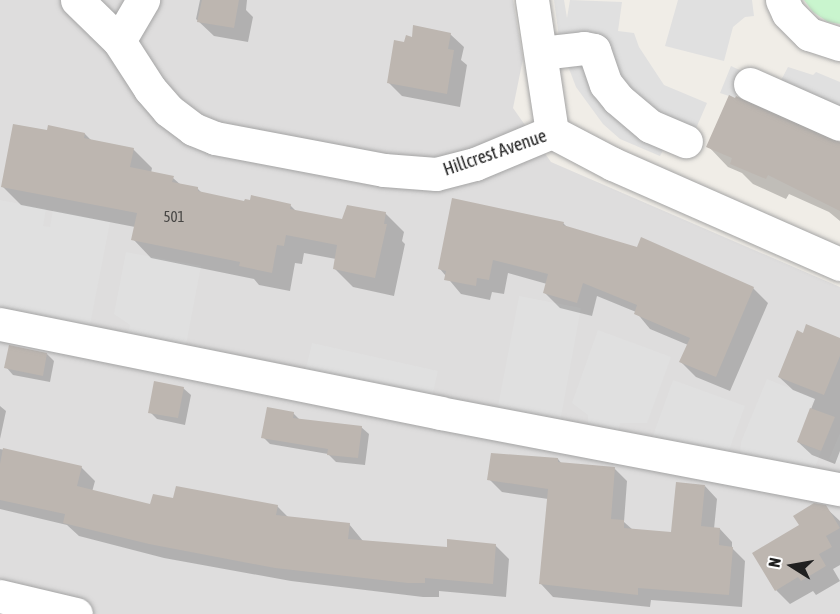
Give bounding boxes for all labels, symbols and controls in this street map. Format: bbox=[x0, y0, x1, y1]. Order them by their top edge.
street label: Hillcrest Avenue bbox=[440, 125, 550, 181]
house number: 501 bbox=[163, 208, 185, 226]
north arrow bbox=[762, 536, 822, 596]
text: N bbox=[765, 556, 784, 569]

